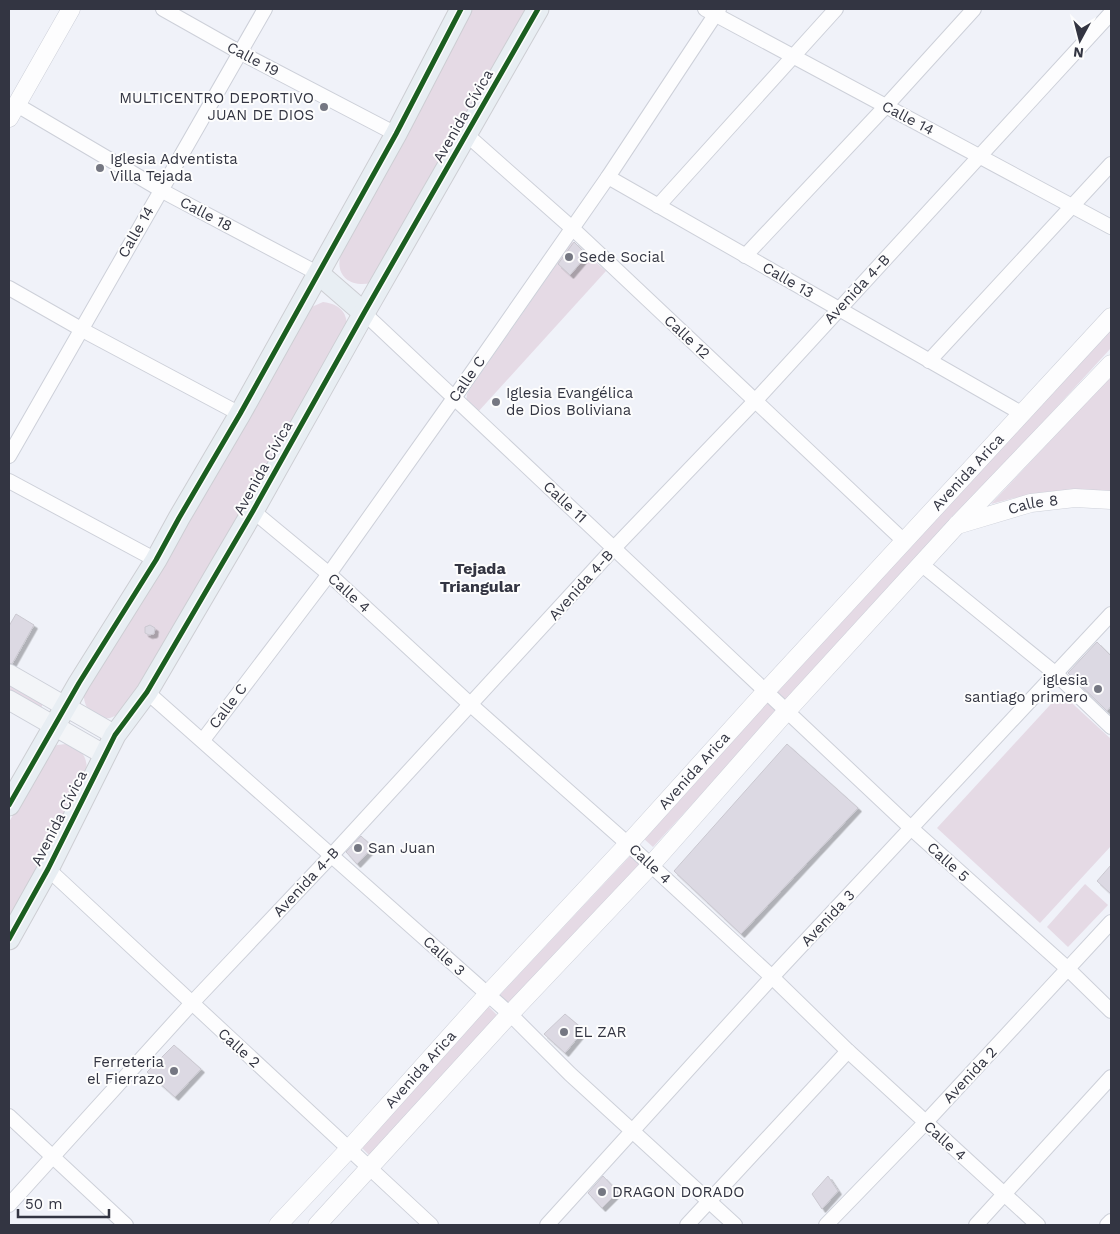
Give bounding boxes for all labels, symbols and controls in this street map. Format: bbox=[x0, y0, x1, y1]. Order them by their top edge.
north arrow bbox=[1055, 15, 1105, 65]
street label: Calle 19 bbox=[224, 38, 282, 80]
text: N bbox=[1072, 44, 1085, 61]
street label: Avenida Cívica bbox=[429, 66, 497, 166]
place label: MULTICENTRO DEPORTIVO JUAN DE DIOS bbox=[119, 89, 314, 124]
street label: Calle 14 bbox=[879, 97, 937, 139]
marker: MULTICENTRO DEPORTIVO JUAN DE DIOS bbox=[318, 101, 330, 113]
place label: Iglesia Adventista Villa Tejada bbox=[110, 150, 238, 185]
marker: Iglesia Adventista Villa Tejada bbox=[94, 162, 106, 174]
street label: Calle 18 bbox=[177, 193, 235, 235]
street label: Calle 14 bbox=[114, 203, 158, 261]
place label: Sede Social bbox=[579, 248, 665, 266]
marker: Sede Social bbox=[563, 251, 575, 263]
street label: Avenida 4-B bbox=[820, 251, 894, 327]
street label: Calle 13 bbox=[759, 258, 817, 302]
street label: Calle 12 bbox=[660, 311, 714, 363]
street label: Calle C bbox=[445, 353, 489, 405]
place label: Iglesia Evangélica de Dios Boliviana bbox=[506, 384, 634, 419]
marker: Iglesia Evangélica de Dios Boliviana bbox=[490, 396, 502, 408]
street label: Avenida Cívica bbox=[230, 417, 297, 518]
street label: Avenida Arica bbox=[928, 430, 1008, 514]
street label: Calle 11 bbox=[539, 477, 591, 527]
street label: Calle 8 bbox=[1006, 491, 1059, 518]
street label: Avenida 4-B bbox=[545, 546, 617, 624]
district label: Tejada Triangular bbox=[440, 559, 520, 596]
street label: Calle 4 bbox=[324, 569, 374, 617]
place label: iglesia santiago primero bbox=[964, 671, 1089, 706]
street label: Calle C bbox=[205, 680, 251, 732]
marker: iglesia santiago primero bbox=[1092, 683, 1104, 695]
street label: Avenida Arica bbox=[654, 728, 734, 813]
street label: Avenida Cívica bbox=[27, 767, 91, 869]
street label: Calle 5 bbox=[923, 838, 973, 886]
place label: San Juan bbox=[368, 839, 435, 857]
street label: Calle 4 bbox=[625, 840, 675, 888]
marker: San Juan bbox=[352, 842, 364, 854]
street label: Avenida 4-B bbox=[269, 844, 343, 920]
street label: Avenida 3 bbox=[797, 886, 859, 950]
street label: Calle 3 bbox=[419, 932, 469, 980]
place label: EL ZAR bbox=[574, 1023, 627, 1041]
street label: Calle 2 bbox=[214, 1024, 264, 1072]
street label: Avenida Arica bbox=[381, 1026, 460, 1112]
marker: EL ZAR bbox=[558, 1026, 570, 1038]
street label: Avenida 2 bbox=[939, 1043, 1001, 1107]
place label: Ferreteria el Fierrazo bbox=[87, 1053, 165, 1088]
marker: Ferreteria el Fierrazo bbox=[168, 1065, 180, 1077]
street label: Calle 4 bbox=[920, 1117, 970, 1165]
place label: DRAGON DORADO bbox=[612, 1183, 745, 1201]
scale bar bbox=[18, 1186, 109, 1218]
marker: DRAGON DORADO bbox=[596, 1186, 608, 1198]
text: 50 m bbox=[25, 1195, 62, 1213]

